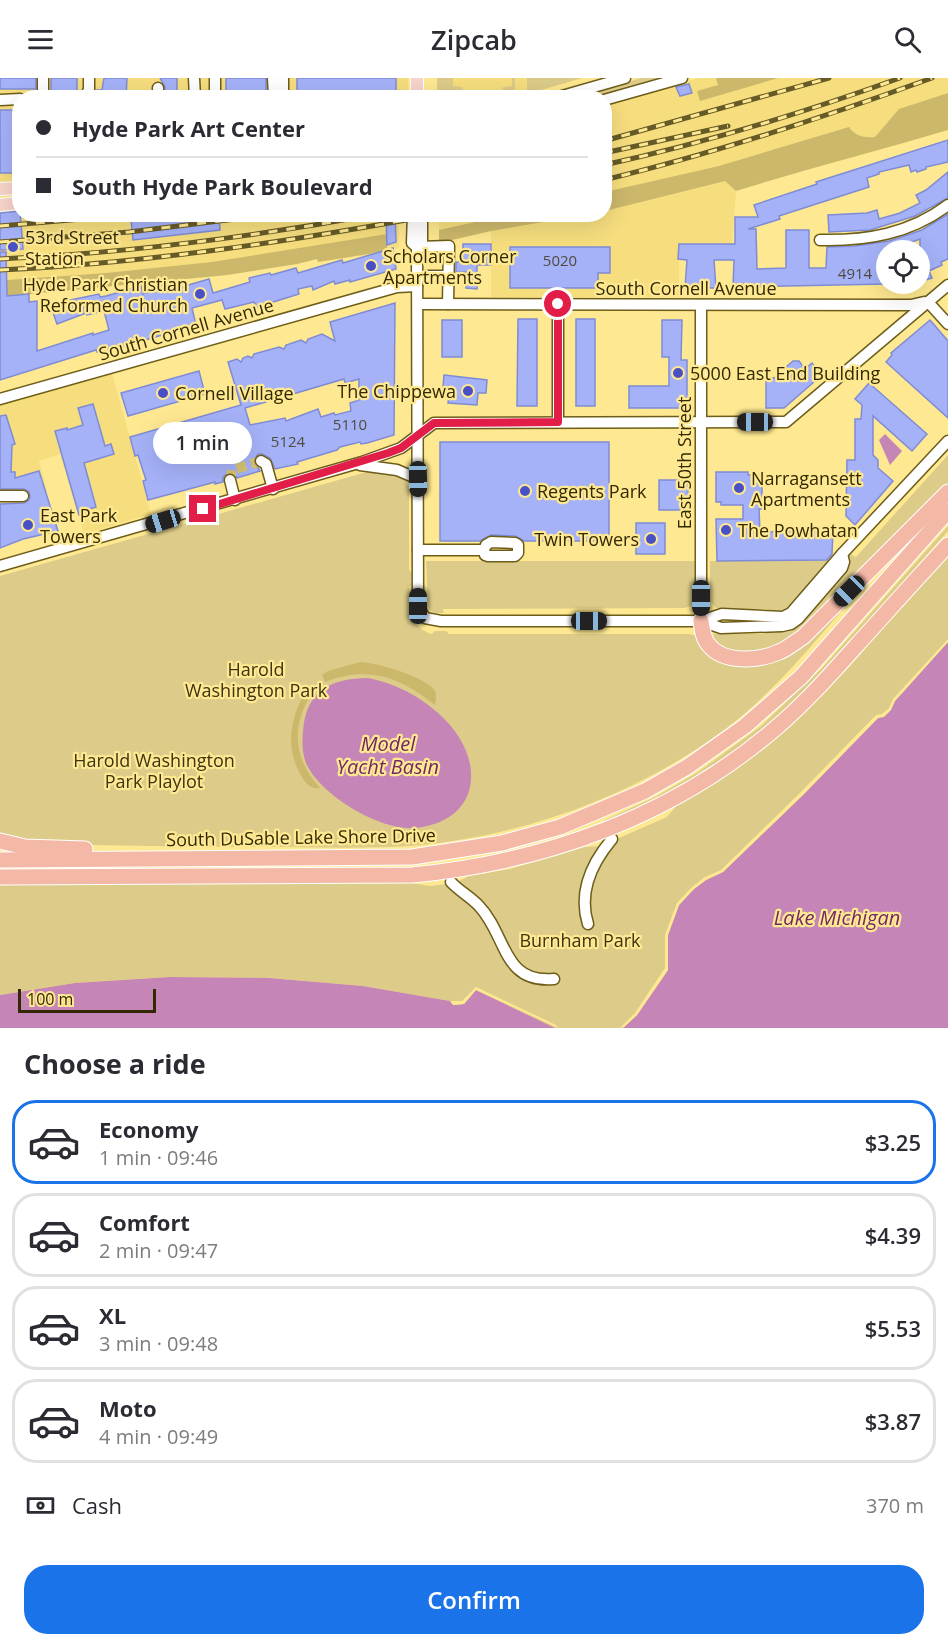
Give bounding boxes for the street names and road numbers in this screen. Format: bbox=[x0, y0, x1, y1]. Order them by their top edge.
street label: South Cornell Avenue bbox=[596, 276, 776, 300]
street label: South Cornell Avenue bbox=[96, 293, 276, 365]
street label: East 50th Street bbox=[672, 397, 696, 529]
street label: South DuSable Lake Shore Drive bbox=[166, 823, 436, 851]

